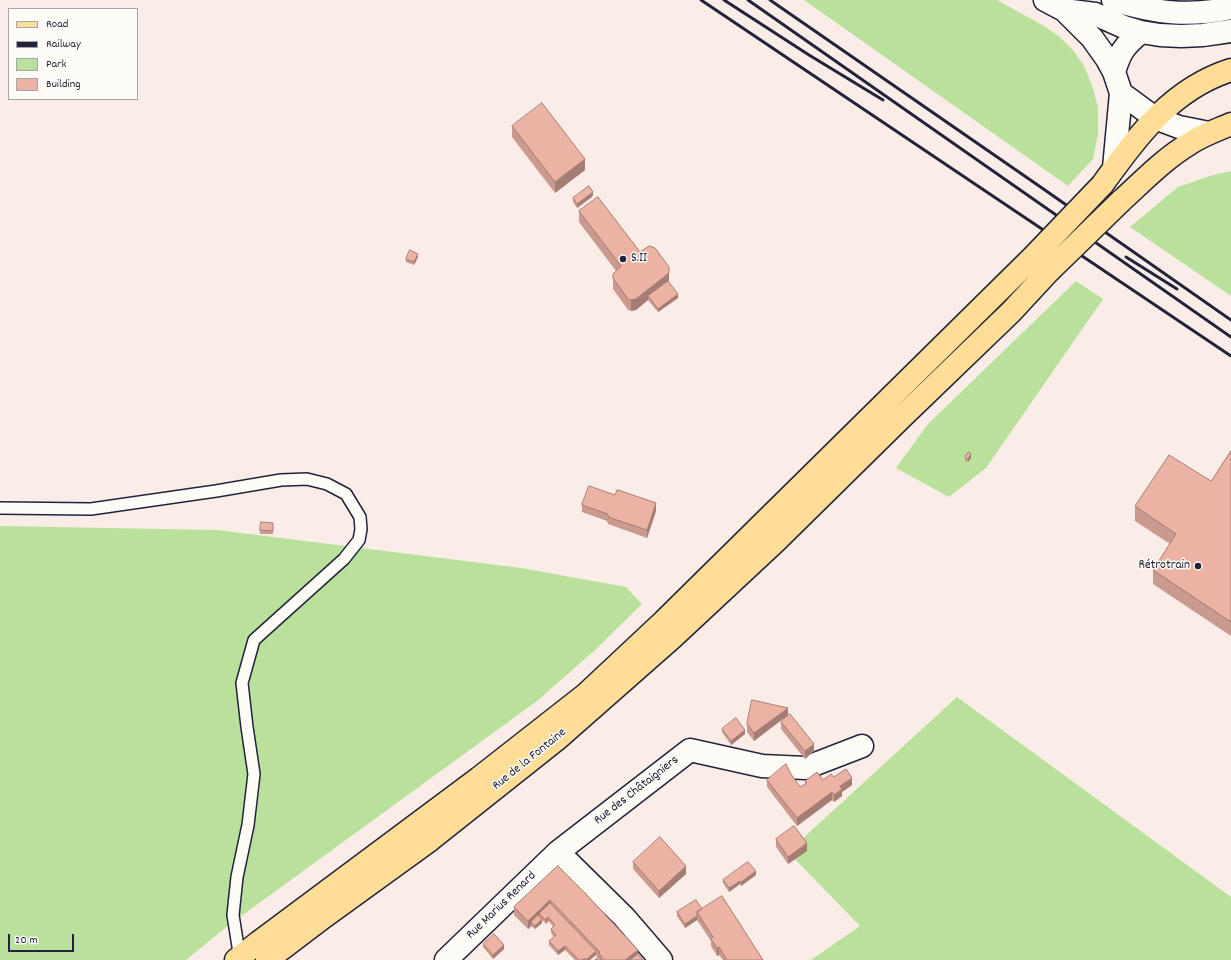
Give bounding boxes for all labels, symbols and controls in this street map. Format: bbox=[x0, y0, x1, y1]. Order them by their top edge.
legend bbox=[8, 8, 138, 100]
text: Road bbox=[46, 16, 68, 33]
text: Railway bbox=[46, 36, 81, 53]
text: Park bbox=[46, 56, 66, 73]
text: Building bbox=[46, 76, 81, 93]
place label: S.II bbox=[631, 251, 647, 267]
marker: S.II bbox=[618, 254, 628, 264]
place label: Rétrotrain bbox=[1139, 558, 1190, 574]
marker: Rétrotrain bbox=[1193, 561, 1203, 571]
street label: Rue de la Fontaine bbox=[490, 726, 570, 794]
street label: Rue des Châtaigniers bbox=[592, 753, 682, 829]
street label: Rue Marius Renard bbox=[464, 869, 540, 943]
scale bar bbox=[10, 926, 76, 952]
text: 20 m bbox=[15, 932, 38, 949]

